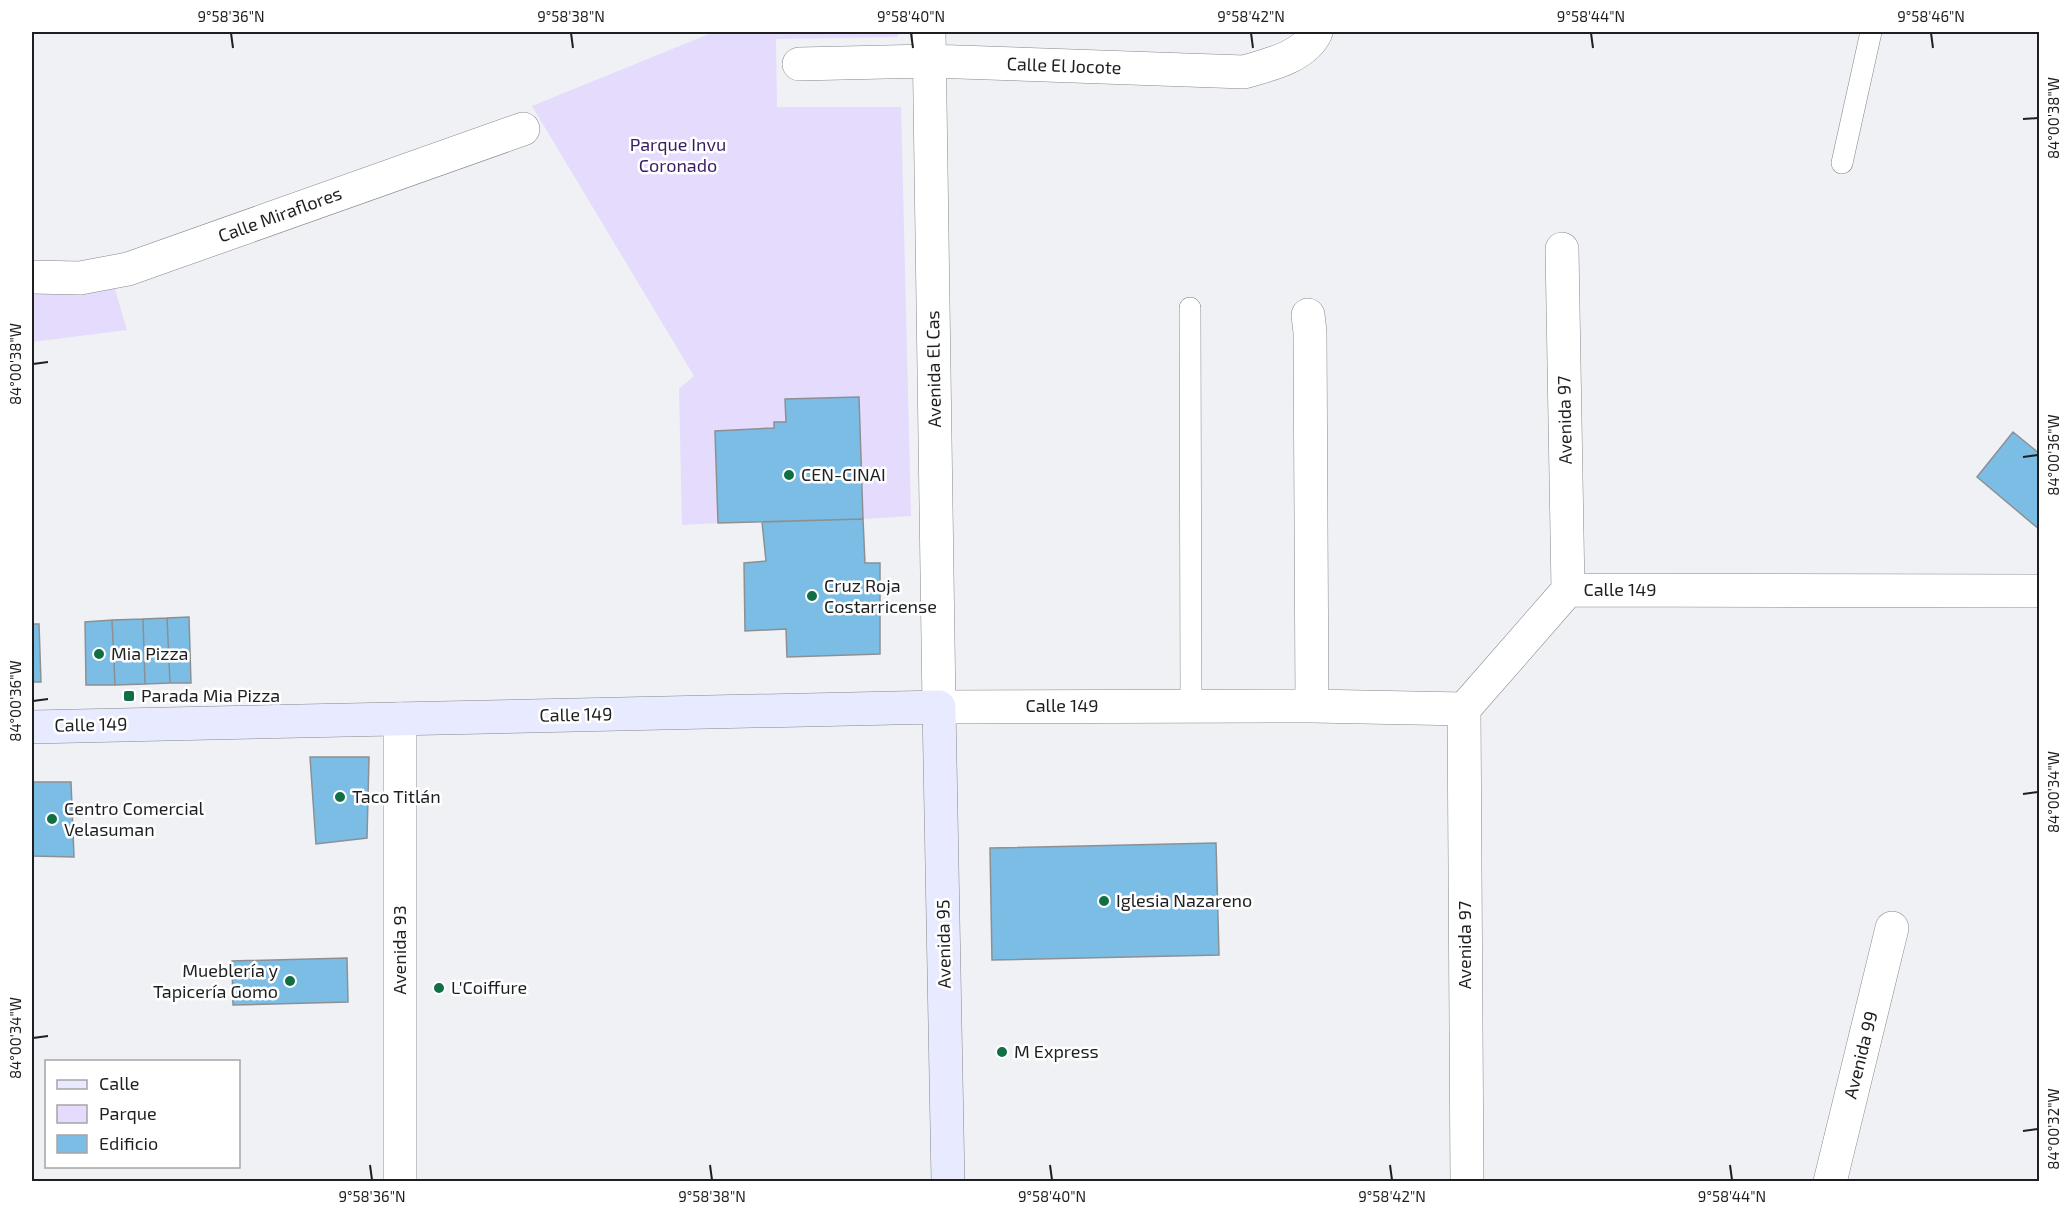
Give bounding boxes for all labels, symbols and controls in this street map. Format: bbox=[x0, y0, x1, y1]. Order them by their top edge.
text: 9°58'36"N bbox=[197, 7, 265, 25]
text: 9°58'38"N bbox=[537, 7, 605, 25]
text: 9°58'40"N bbox=[877, 7, 945, 25]
text: 9°58'42"N bbox=[1217, 7, 1285, 25]
text: 9°58'44"N bbox=[1557, 7, 1625, 25]
text: 9°58'46"N bbox=[1897, 7, 1965, 25]
street label: Calle El Jocote bbox=[1006, 52, 1122, 78]
text: 84°00'38"W bbox=[2044, 77, 2062, 159]
park label: Parque Invu Coronado bbox=[630, 133, 726, 176]
street label: Calle Miraflores bbox=[215, 182, 344, 247]
street label: Avenida El Cas bbox=[921, 310, 945, 428]
text: 84°00'38"W bbox=[6, 323, 24, 405]
street label: Avenida 97 bbox=[1552, 376, 1576, 464]
text: 84°00'36"W bbox=[2044, 414, 2062, 496]
place label: CEN-CINAI bbox=[801, 463, 886, 485]
marker: CEN-CINAI bbox=[782, 468, 796, 482]
place label: Cruz Roja Costarricense bbox=[824, 574, 937, 617]
street label: Calle 149 bbox=[1583, 578, 1657, 600]
marker: Cruz Roja Costarricense bbox=[805, 589, 819, 603]
place label: Mia Pizza bbox=[111, 642, 188, 664]
marker: Mia Pizza bbox=[92, 647, 106, 661]
text: 84°00'36"W bbox=[6, 660, 24, 742]
place label: Parada Mia Pizza bbox=[141, 684, 280, 706]
marker: Parada Mia Pizza bbox=[122, 689, 136, 703]
street label: Calle 149 bbox=[1025, 694, 1099, 716]
street label: Calle 149 bbox=[539, 702, 613, 726]
street label: Calle 149 bbox=[54, 712, 128, 736]
text: 84°00'34"W bbox=[2044, 751, 2062, 833]
place label: Taco Titlán bbox=[352, 785, 441, 807]
marker: Taco Titlán bbox=[333, 790, 347, 804]
place label: Centro Comercial Velasuman bbox=[64, 797, 205, 840]
marker: Centro Comercial Velasuman bbox=[45, 812, 59, 826]
place label: Iglesia Nazareno bbox=[1116, 889, 1252, 911]
marker: Iglesia Nazareno bbox=[1097, 894, 1111, 908]
street label: Avenida 95 bbox=[931, 899, 955, 989]
street label: Avenida 97 bbox=[1453, 901, 1475, 989]
street label: Avenida 93 bbox=[388, 905, 410, 995]
place label: Mueblería y Tapicería Gomo bbox=[153, 959, 278, 1002]
marker: Mueblería y Tapicería Gomo bbox=[283, 974, 297, 988]
place label: L'Coiffure bbox=[451, 976, 527, 998]
marker: L'Coiffure bbox=[432, 981, 446, 995]
text: 84°00'34"W bbox=[6, 997, 24, 1079]
street label: Avenida 99 bbox=[1839, 1009, 1882, 1101]
place label: M Express bbox=[1014, 1040, 1099, 1062]
marker: M Express bbox=[995, 1045, 1009, 1059]
legend bbox=[45, 1060, 240, 1168]
text: Calle bbox=[99, 1072, 140, 1094]
text: 84°00'32"W bbox=[2044, 1088, 2062, 1170]
text: Parque bbox=[99, 1102, 157, 1124]
text: Edificio bbox=[99, 1132, 158, 1154]
text: 9°58'36"N bbox=[338, 1187, 406, 1205]
text: 9°58'38"N bbox=[678, 1187, 746, 1205]
text: 9°58'40"N bbox=[1018, 1187, 1086, 1205]
text: 9°58'42"N bbox=[1358, 1187, 1426, 1205]
text: 9°58'44"N bbox=[1698, 1187, 1766, 1205]

